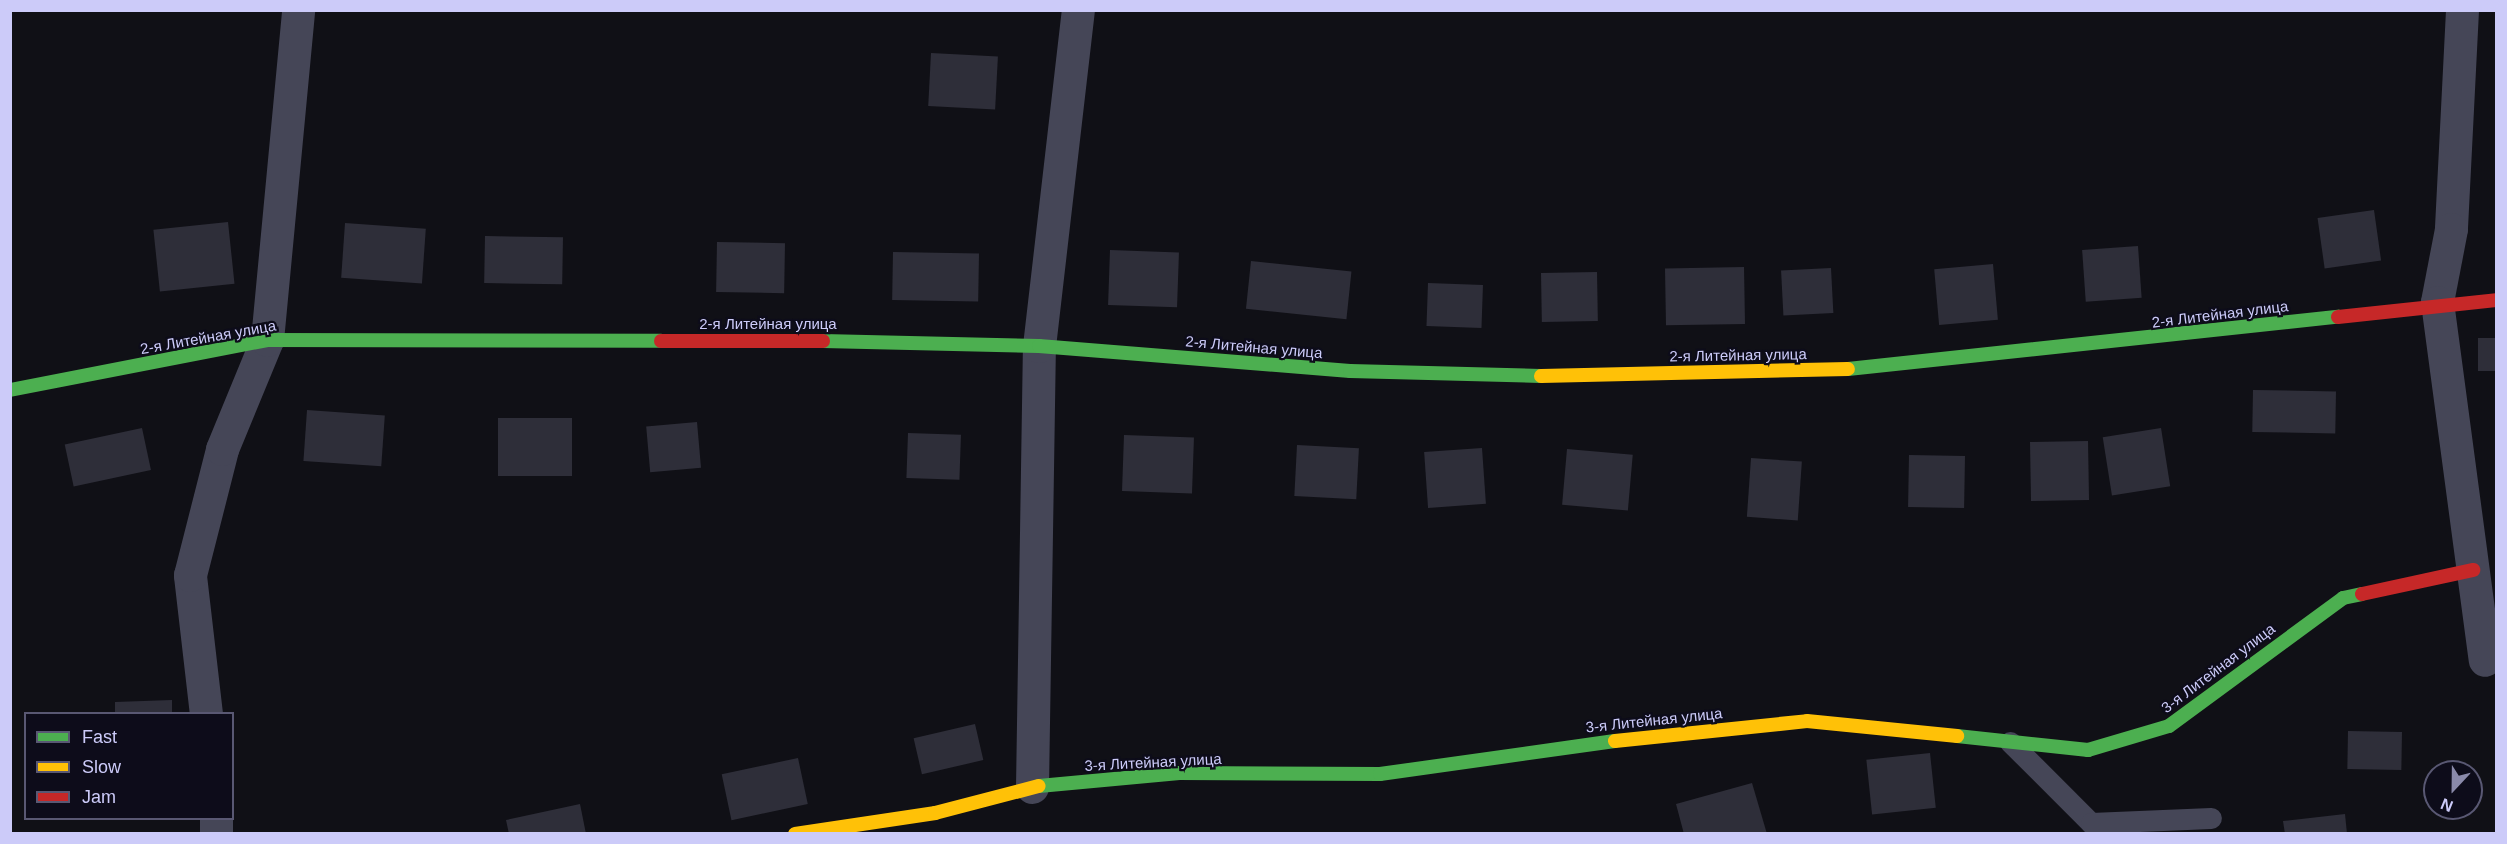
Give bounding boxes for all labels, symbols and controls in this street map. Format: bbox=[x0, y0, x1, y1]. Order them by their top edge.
street label: 2-я Литейная улица bbox=[2151, 297, 2289, 331]
street label: 2-я Литейная улица bbox=[699, 315, 837, 333]
street label: 2-я Литейная улица bbox=[139, 316, 277, 358]
street label: 2-я Литейная улица bbox=[1185, 332, 1323, 362]
street label: 2-я Литейная улица bbox=[1669, 345, 1807, 365]
street label: 3-я Литейная улица bbox=[2158, 619, 2278, 717]
street label: 3-я Литейная улица bbox=[1585, 704, 1723, 736]
legend bbox=[24, 712, 234, 820]
text: Fast bbox=[82, 727, 117, 747]
street label: 3-я Литейная улица bbox=[1084, 749, 1222, 775]
text: Slow bbox=[82, 757, 121, 777]
north arrow bbox=[2423, 760, 2483, 820]
text: Jam bbox=[82, 787, 116, 807]
text: N bbox=[2438, 795, 2455, 815]

